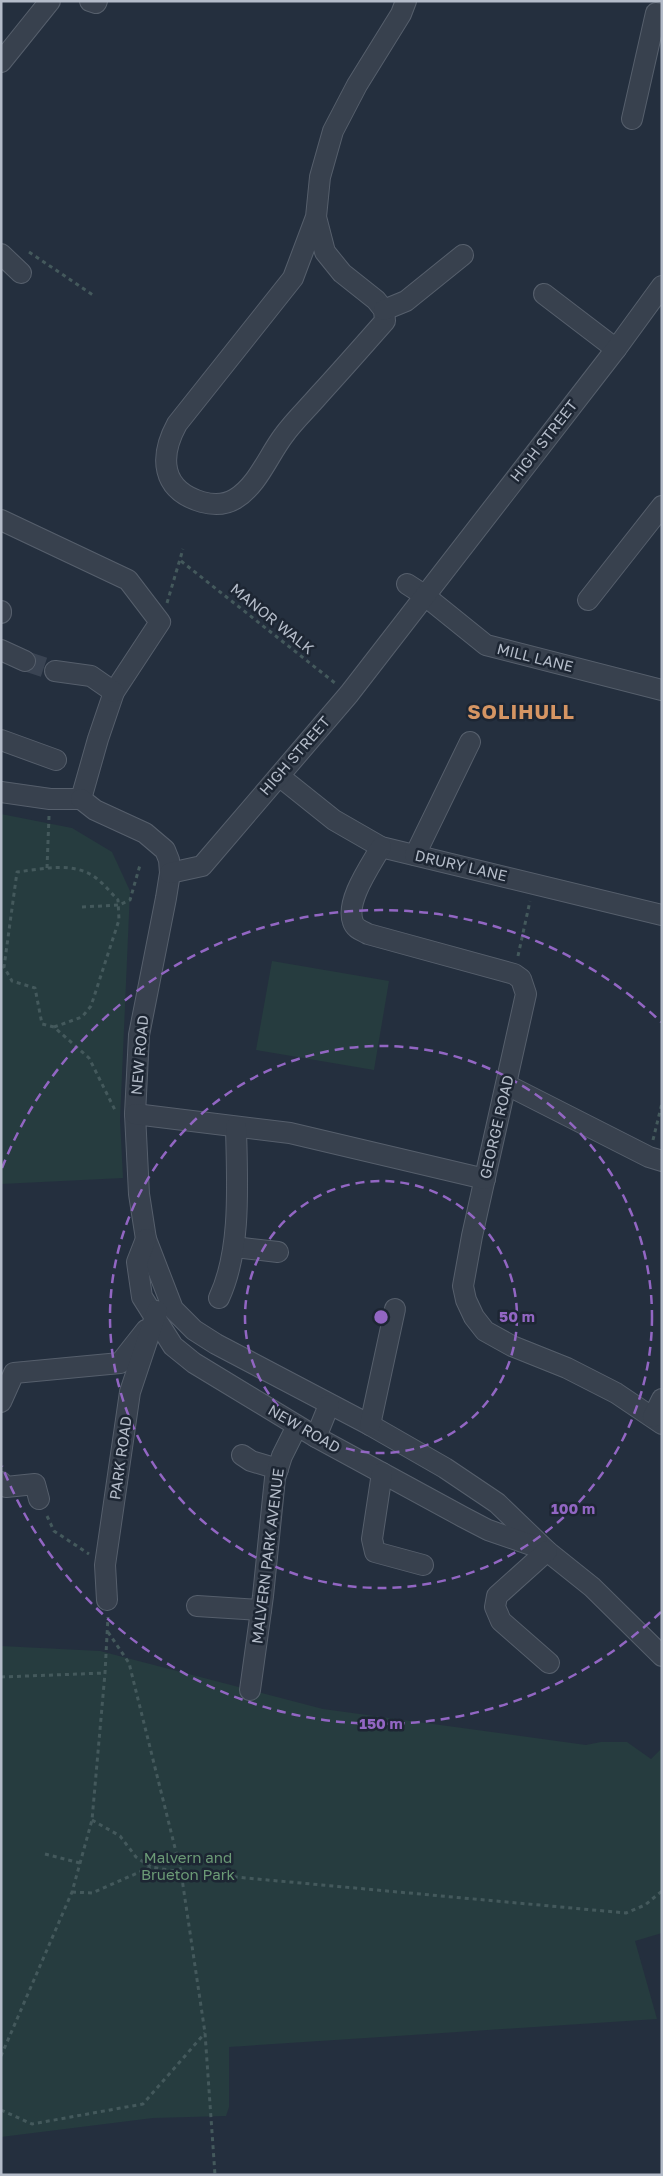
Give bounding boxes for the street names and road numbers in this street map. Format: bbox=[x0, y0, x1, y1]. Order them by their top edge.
street label: HIGH STREET bbox=[506, 396, 581, 485]
street label: MANOR WALK bbox=[227, 579, 318, 657]
street label: MILL LANE bbox=[495, 639, 575, 675]
street label: HIGH STREET bbox=[255, 712, 333, 798]
street label: DRURY LANE bbox=[413, 846, 509, 884]
street label: NEW ROAD bbox=[127, 1014, 151, 1096]
street label: GEORGE ROAD bbox=[475, 1073, 517, 1180]
street label: NEW ROAD bbox=[265, 1400, 344, 1456]
street label: PARK ROAD bbox=[105, 1415, 135, 1501]
street label: MALVERN PARK AVENUE bbox=[247, 1467, 287, 1645]

